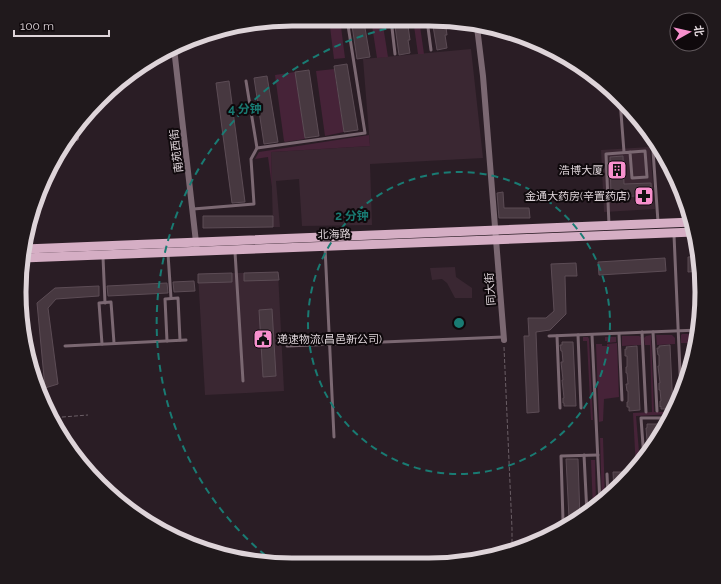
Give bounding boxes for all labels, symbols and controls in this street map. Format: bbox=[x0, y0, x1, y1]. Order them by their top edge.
scale bar bbox=[14, 12, 109, 38]
north arrow bbox=[669, 12, 709, 52]
text: 100 m bbox=[20, 19, 54, 33]
text: 北 bbox=[691, 24, 706, 37]
text: 4 分钟 bbox=[228, 102, 262, 116]
street label: 南苑西街 bbox=[167, 128, 186, 174]
building icon: 浩博大厦 bbox=[606, 159, 628, 181]
place label: 浩博大厦 bbox=[559, 164, 603, 177]
pharmacy icon: 金通大药房(辛置药店) bbox=[633, 185, 655, 207]
place label: 金通大药房(辛置药店) bbox=[525, 190, 630, 203]
text: 2 分钟 bbox=[335, 209, 369, 223]
street label: 北海路 bbox=[317, 227, 351, 242]
street label: 同大街 bbox=[483, 272, 498, 306]
centre of rings bbox=[452, 316, 466, 330]
public building icon: 递速物流(昌邑新公司) bbox=[252, 328, 274, 350]
place label: 递速物流(昌邑新公司) bbox=[277, 333, 382, 346]

